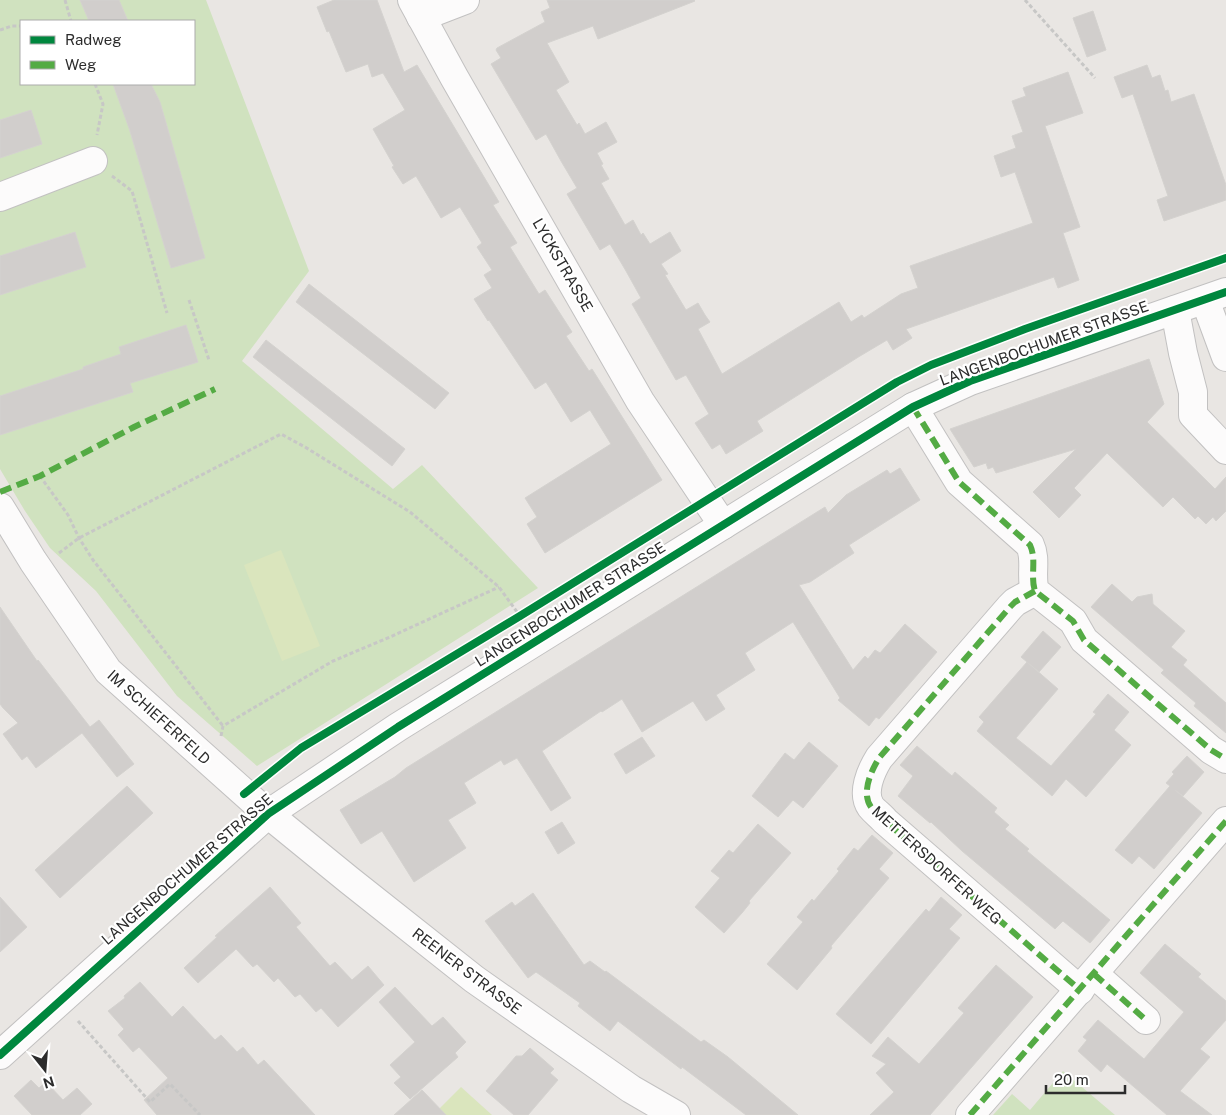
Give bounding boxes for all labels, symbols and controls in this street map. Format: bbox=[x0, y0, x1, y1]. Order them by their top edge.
legend bbox=[20, 20, 195, 85]
text: Radweg bbox=[65, 31, 122, 48]
text: Weg bbox=[65, 56, 96, 73]
street label: LYCKSTRASSE bbox=[529, 215, 597, 315]
street label: LANGENBOCHUMER STRASSE bbox=[937, 297, 1151, 389]
street label: LANGENBOCHUMER STRASSE bbox=[472, 538, 668, 670]
street label: IM SCHIEFERFELD bbox=[104, 666, 214, 768]
street label: LANGENBOCHUMER STRASSE bbox=[98, 790, 276, 948]
street label: METTERSDORFER WEG bbox=[869, 802, 1005, 928]
street label: REENER STRASSE bbox=[409, 924, 525, 1018]
north arrow bbox=[20, 1045, 70, 1095]
scale bar bbox=[1046, 1062, 1125, 1094]
text: 20 m bbox=[1054, 1071, 1089, 1088]
text: N bbox=[41, 1073, 56, 1092]

